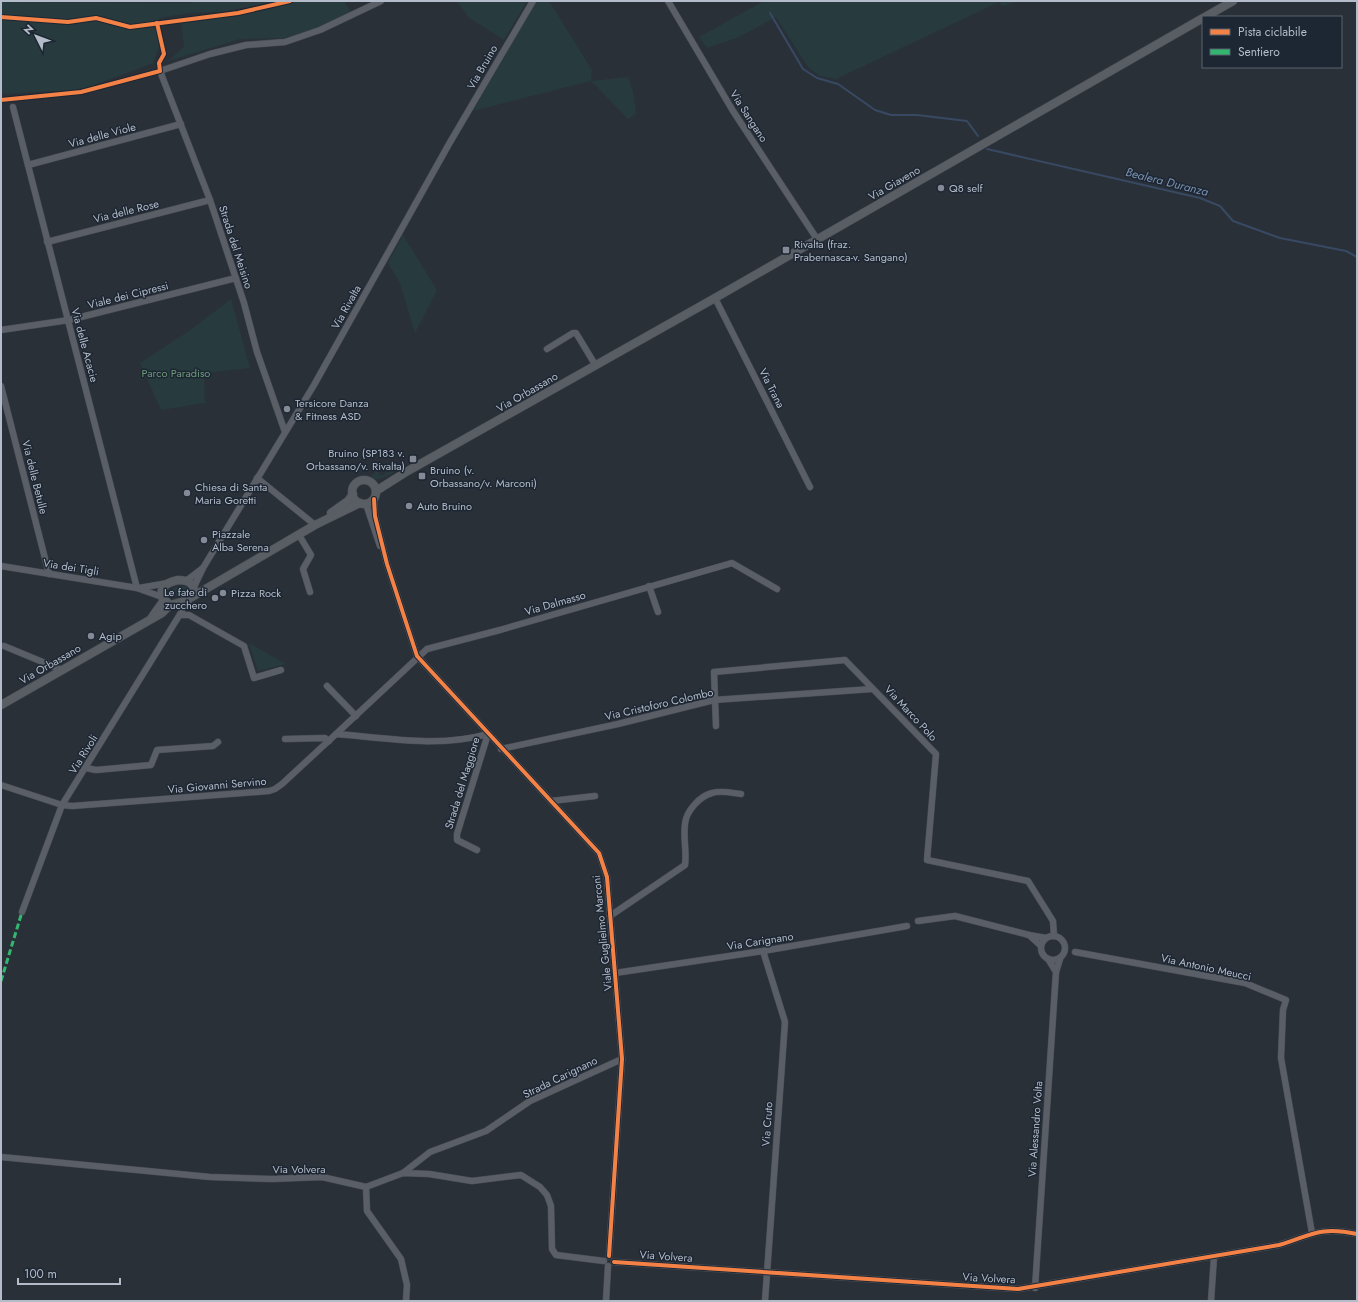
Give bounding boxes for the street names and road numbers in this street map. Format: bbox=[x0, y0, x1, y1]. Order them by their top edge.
street label: Via Bruino bbox=[463, 42, 501, 92]
street label: Via Sangano bbox=[726, 87, 772, 145]
street label: Via delle Viole bbox=[67, 118, 138, 152]
street label: Via Giaveno bbox=[865, 162, 923, 204]
street label: Via delle Rose bbox=[92, 195, 161, 227]
street label: Strada del Meisino bbox=[215, 203, 257, 291]
street label: Viale dei Cipressi bbox=[86, 277, 170, 313]
street label: Via Rivalta bbox=[327, 282, 365, 332]
street label: Via delle Acacie bbox=[67, 306, 103, 384]
street label: Via Trana bbox=[755, 365, 789, 411]
street label: Via Orbassano bbox=[493, 368, 561, 416]
street label: Via delle Betulle bbox=[18, 438, 52, 516]
street label: Via dei Tigli bbox=[42, 555, 100, 579]
street label: Via Dalmasso bbox=[523, 587, 587, 619]
street label: Via Orbassano bbox=[16, 640, 84, 688]
street label: Via Marco Polo bbox=[881, 681, 941, 745]
street label: Via Cristoforo Colombo bbox=[603, 684, 715, 724]
street label: Via Rivoli bbox=[65, 731, 101, 777]
street label: Strada del Maggiore bbox=[440, 735, 484, 831]
street label: Via Giovanni Servino bbox=[167, 773, 267, 797]
street label: Viale Guglielmo Marconi bbox=[588, 874, 616, 992]
street label: Via Carignano bbox=[726, 928, 794, 954]
street label: Via Antonio Meucci bbox=[1159, 950, 1253, 984]
street label: Strada Carignano bbox=[520, 1052, 600, 1102]
street label: Via Alessandro Volta bbox=[1024, 1080, 1046, 1178]
street label: Via Cruto bbox=[757, 1101, 777, 1147]
street label: Via Volvera bbox=[272, 1161, 326, 1177]
street label: Via Volvera bbox=[639, 1246, 693, 1266]
street label: Via Volvera bbox=[962, 1269, 1016, 1287]

